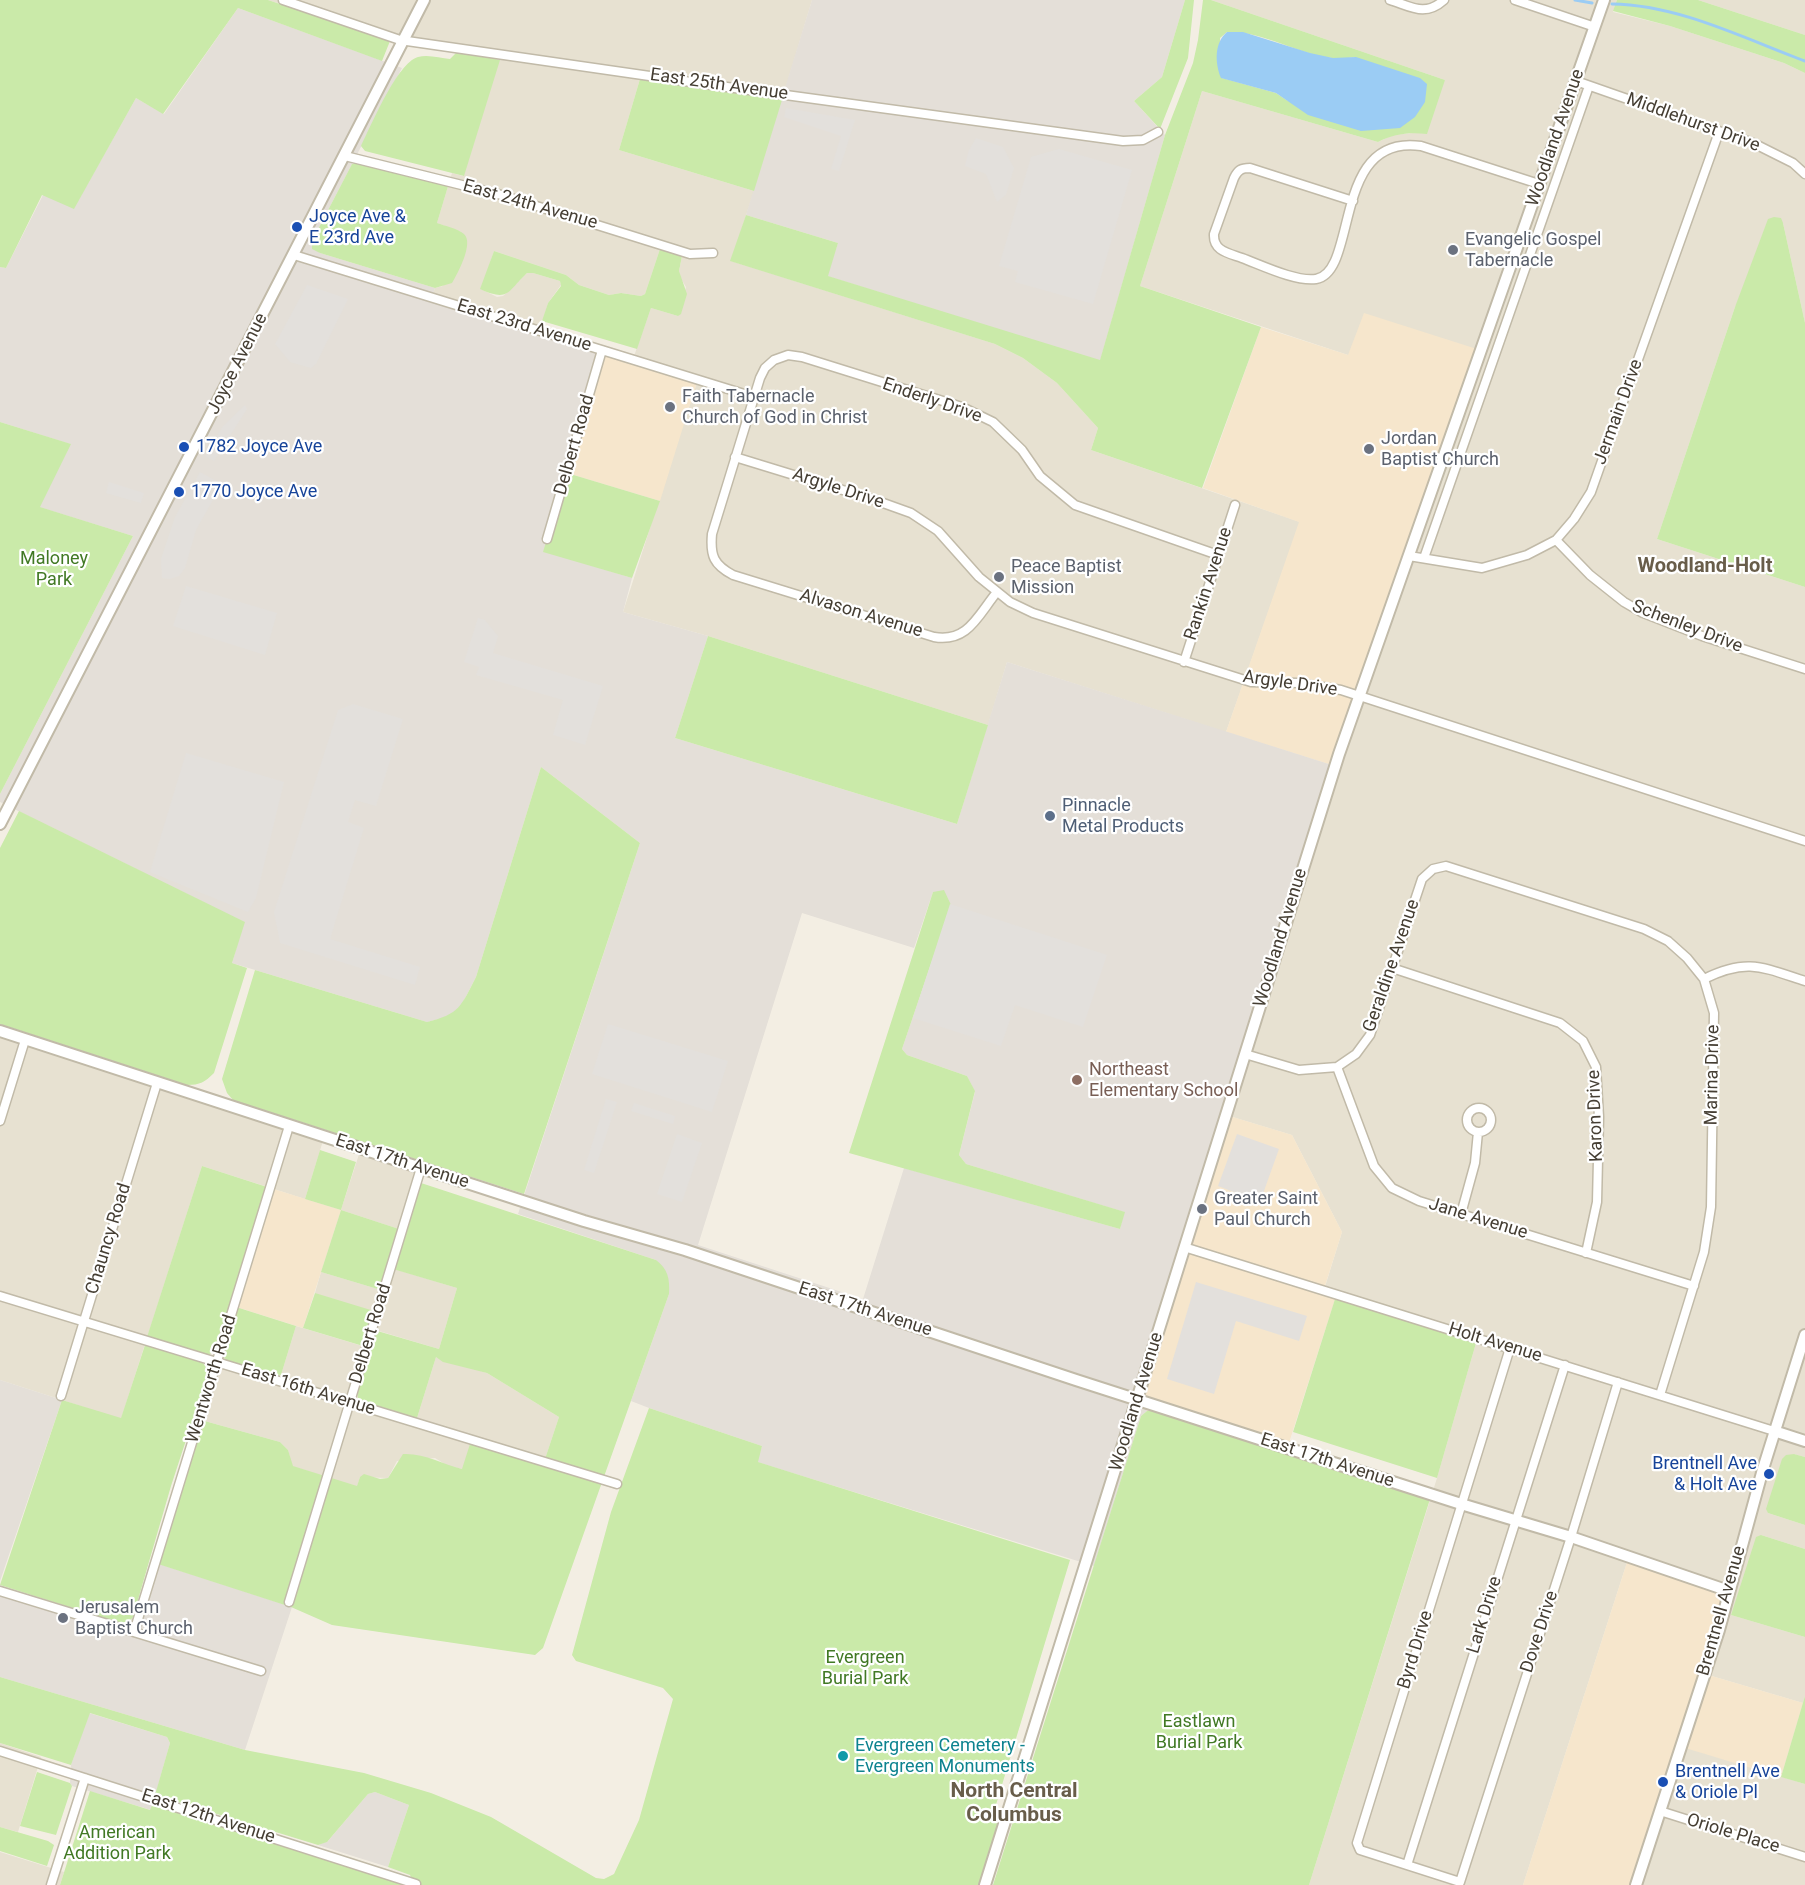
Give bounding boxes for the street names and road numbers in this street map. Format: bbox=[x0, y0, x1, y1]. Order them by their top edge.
street label: East 25th Avenue bbox=[649, 65, 789, 105]
street label: Woodland Avenue bbox=[1522, 66, 1590, 210]
street label: Middlehurst Drive bbox=[1623, 89, 1763, 157]
street label: East 24th Avenue bbox=[460, 175, 600, 235]
street label: East 23rd Avenue bbox=[454, 295, 594, 357]
street label: Joyce Avenue bbox=[203, 310, 273, 418]
street label: Jermain Drive bbox=[1590, 356, 1648, 468]
street label: Enderly Drive bbox=[879, 374, 985, 428]
street label: Delbert Road bbox=[550, 392, 600, 498]
street label: Argyle Drive bbox=[789, 464, 887, 514]
street label: Rankin Avenue bbox=[1181, 525, 1237, 643]
street label: Alvason Avenue bbox=[797, 585, 925, 643]
street label: Schenley Drive bbox=[1629, 596, 1745, 658]
street label: Argyle Drive bbox=[1241, 667, 1339, 701]
street label: Woodland Avenue bbox=[1250, 866, 1312, 1010]
street label: Geraldine Avenue bbox=[1359, 897, 1425, 1035]
street label: Marina Drive bbox=[1701, 1025, 1725, 1125]
street label: Karon Drive bbox=[1584, 1070, 1608, 1162]
street label: East 17th Avenue bbox=[333, 1130, 471, 1194]
street label: Chauncy Road bbox=[82, 1181, 136, 1297]
street label: Jane Avenue bbox=[1426, 1194, 1530, 1244]
street label: East 17th Avenue bbox=[796, 1278, 934, 1342]
street label: Delbert Road bbox=[346, 1281, 396, 1387]
street label: Wentworth Road bbox=[182, 1312, 242, 1446]
street label: Holt Avenue bbox=[1446, 1319, 1544, 1367]
street label: Woodland Avenue bbox=[1106, 1330, 1168, 1474]
street label: East 16th Avenue bbox=[238, 1359, 378, 1421]
street label: East 17th Avenue bbox=[1258, 1429, 1396, 1493]
street label: Brentnell Avenue bbox=[1693, 1544, 1751, 1678]
street label: Lark Drive bbox=[1463, 1574, 1507, 1656]
street label: Dove Drive bbox=[1517, 1588, 1563, 1676]
street label: Byrd Drive bbox=[1394, 1608, 1438, 1692]
street label: East 12th Avenue bbox=[139, 1785, 277, 1849]
street label: Oriole Place bbox=[1684, 1810, 1782, 1858]

